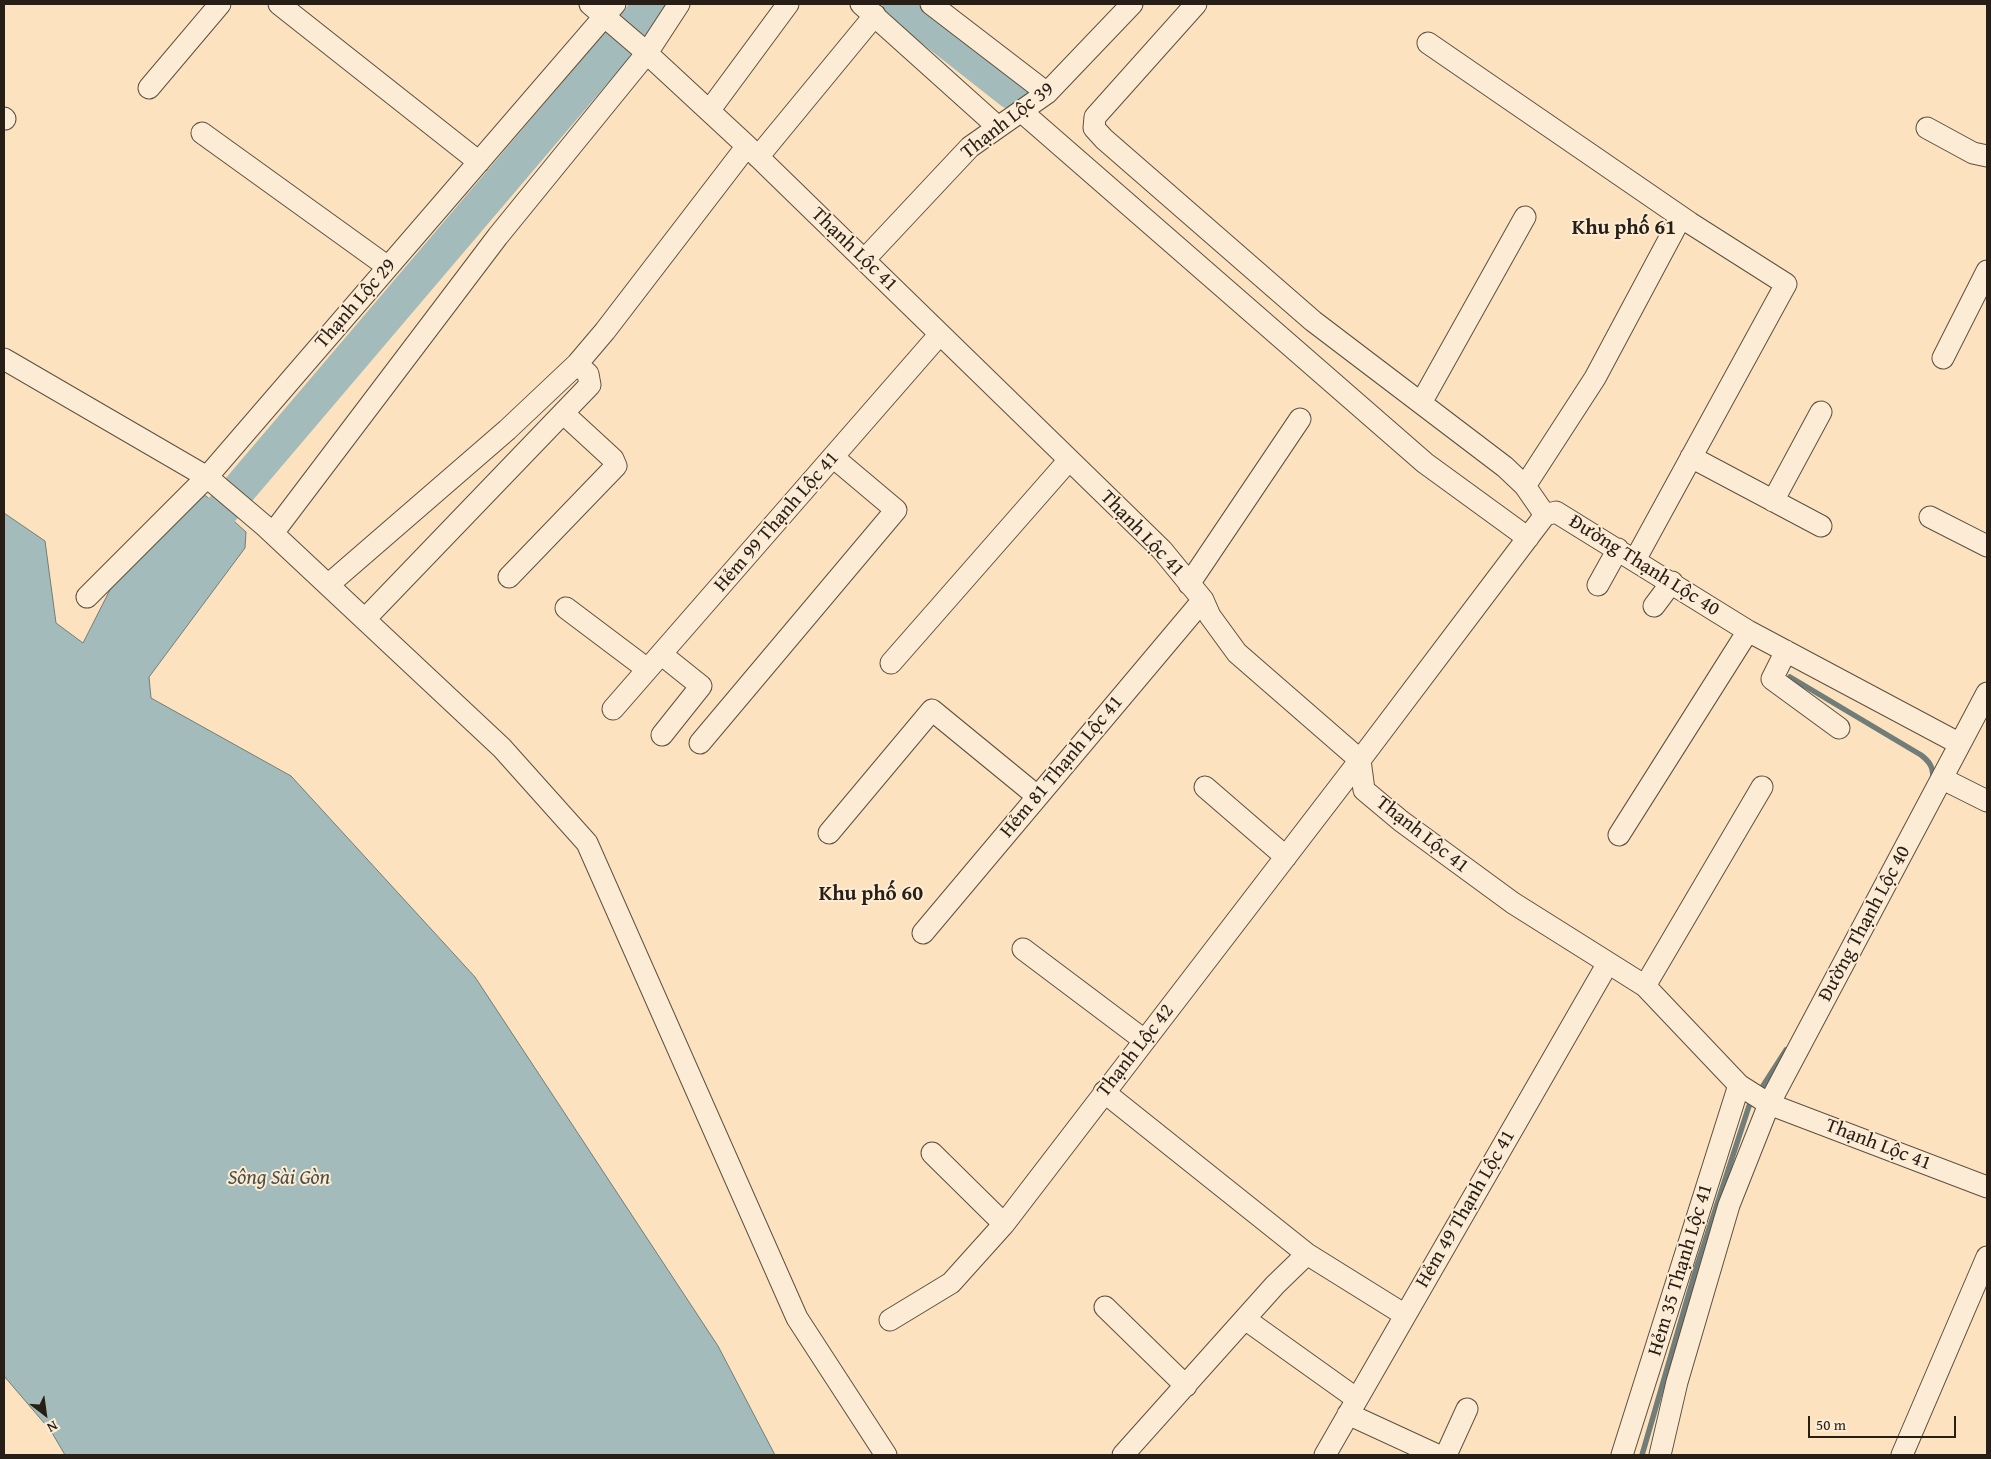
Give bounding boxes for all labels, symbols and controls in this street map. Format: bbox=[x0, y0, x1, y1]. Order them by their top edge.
street label: Thạnh Lộc 39 bbox=[957, 77, 1059, 165]
street label: Thạnh Lộc 41 bbox=[806, 203, 902, 297]
district label: Khu phố 61 bbox=[1572, 216, 1676, 242]
street label: Thạnh Lộc 29 bbox=[310, 254, 402, 354]
street label: Hẻm 99 Thạnh Lộc 41 bbox=[709, 447, 845, 597]
street label: Thạnh Lộc 41 bbox=[1095, 486, 1189, 582]
street label: Đường Thạnh Lộc 40 bbox=[1564, 510, 1724, 622]
street label: Hẻm 81 Thạnh Lộc 41 bbox=[996, 691, 1128, 843]
street label: Thạnh Lộc 41 bbox=[1371, 791, 1473, 879]
street label: Đường Thạnh Lộc 40 bbox=[1814, 842, 1916, 1006]
district label: Khu phố 60 bbox=[819, 882, 923, 908]
street label: Thạnh Lộc 42 bbox=[1092, 1000, 1180, 1102]
street label: Thạnh Lộc 41 bbox=[1822, 1114, 1934, 1176]
street label: Hẻm 49 Thạnh Lộc 41 bbox=[1411, 1126, 1521, 1292]
water label: Sông Sài Gòn bbox=[228, 1166, 330, 1192]
street label: Hẻm 35 Thạnh Lộc 41 bbox=[1643, 1181, 1719, 1359]
north arrow bbox=[20, 1389, 70, 1439]
scale bar bbox=[1811, 1406, 1958, 1438]
text: 50 m bbox=[1816, 1414, 1846, 1435]
text: N bbox=[43, 1416, 62, 1438]

